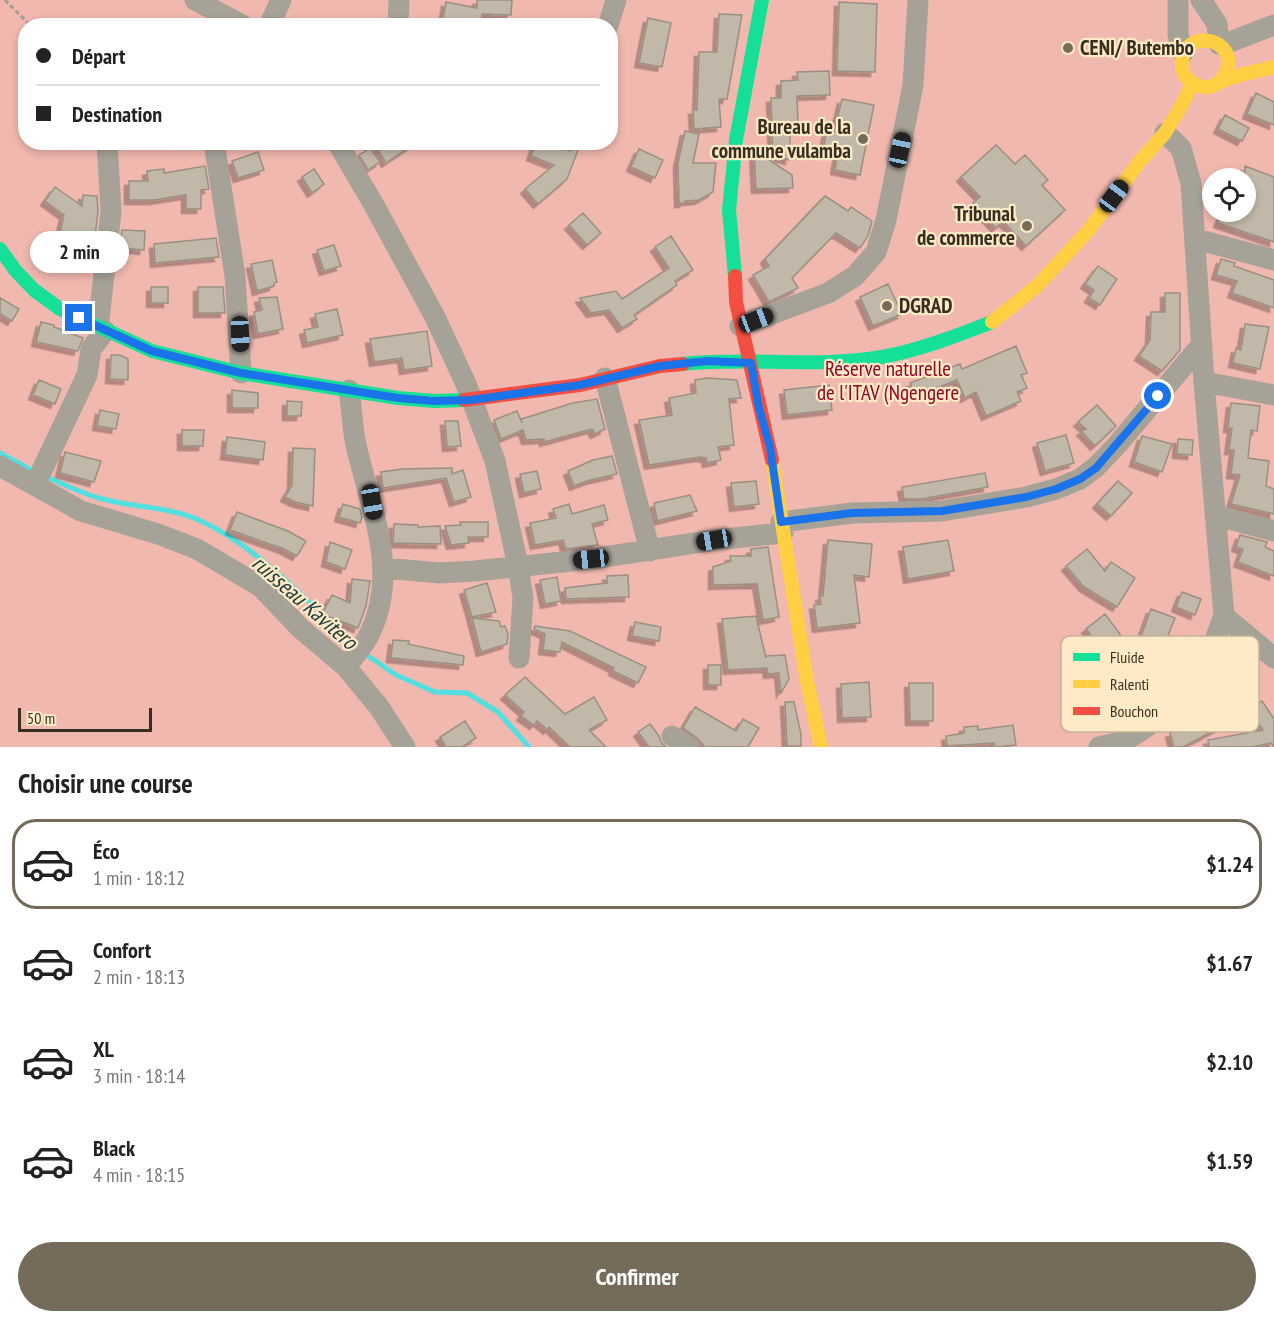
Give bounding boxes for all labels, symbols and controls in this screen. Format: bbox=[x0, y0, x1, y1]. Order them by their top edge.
place label: CENI/ Butembo bbox=[1080, 34, 1194, 61]
marker: CENI/ Butembo bbox=[1061, 41, 1075, 55]
text: Départ bbox=[72, 42, 126, 70]
text: Destination bbox=[72, 100, 162, 128]
place label: Bureau de la commune vulamba bbox=[712, 113, 851, 164]
car bbox=[887, 131, 913, 169]
marker: Bureau de la commune vulamba bbox=[856, 132, 870, 146]
map controls bbox=[1202, 168, 1256, 222]
button: locate bbox=[1202, 168, 1256, 222]
car bbox=[1096, 176, 1132, 216]
place label: Tribunal de commerce bbox=[917, 200, 1016, 251]
marker: Tribunal de commerce bbox=[1020, 219, 1034, 233]
callout: 2 min bbox=[29, 231, 128, 273]
text: 2 min bbox=[59, 239, 100, 265]
place label: DGRAD bbox=[899, 292, 952, 319]
marker: DGRAD bbox=[880, 299, 894, 313]
route end bbox=[65, 304, 92, 331]
car bbox=[736, 305, 776, 335]
car bbox=[230, 316, 250, 352]
park label: Réserve naturelle de l'ITAV (Ngengere bbox=[817, 355, 959, 406]
route start bbox=[1144, 382, 1171, 409]
car bbox=[360, 483, 384, 521]
car bbox=[695, 528, 733, 552]
car bbox=[572, 548, 610, 570]
water label: ruisseau Kavitero bbox=[247, 549, 364, 656]
legend bbox=[1061, 636, 1259, 732]
text: Fluide bbox=[1110, 647, 1144, 667]
text: Ralenti bbox=[1110, 674, 1149, 694]
text: Bouchon bbox=[1110, 701, 1158, 721]
scale bar bbox=[18, 705, 152, 732]
text: 50 m bbox=[27, 708, 55, 728]
text: Choisir une course bbox=[18, 766, 193, 800]
icon: car bbox=[21, 837, 75, 891]
text: Éco bbox=[93, 837, 120, 865]
text: $1.24 bbox=[1206, 850, 1253, 878]
text: 1 min · 18:12 bbox=[93, 865, 185, 891]
icon: car bbox=[21, 936, 75, 990]
text: Confort bbox=[93, 936, 151, 964]
text: $1.67 bbox=[1206, 949, 1253, 977]
text: 2 min · 18:13 bbox=[93, 964, 185, 990]
icon: car bbox=[21, 1035, 75, 1089]
text: XL bbox=[93, 1035, 114, 1063]
text: $2.10 bbox=[1206, 1048, 1253, 1076]
text: 3 min · 18:14 bbox=[93, 1063, 185, 1089]
icon: car bbox=[21, 1134, 75, 1188]
text: Black bbox=[93, 1134, 135, 1162]
text: $1.59 bbox=[1206, 1147, 1253, 1175]
text: 4 min · 18:15 bbox=[93, 1162, 185, 1188]
button: Confirmer bbox=[18, 1242, 1256, 1311]

